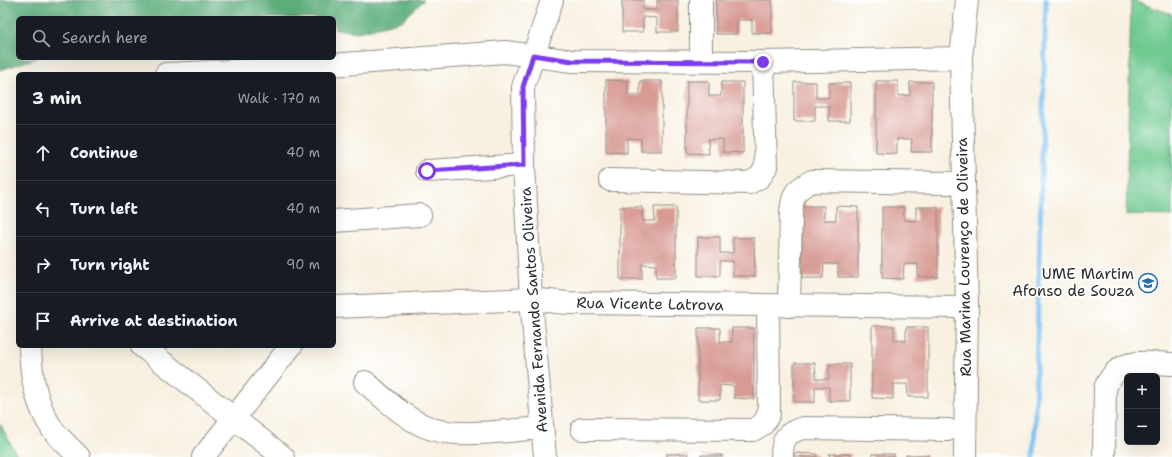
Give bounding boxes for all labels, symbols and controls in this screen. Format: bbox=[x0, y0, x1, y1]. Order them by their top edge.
search box bbox=[16, 16, 336, 60]
icon: search bbox=[30, 27, 52, 49]
text: Search here bbox=[62, 28, 148, 48]
route end bbox=[754, 53, 772, 71]
text: 3 min bbox=[32, 87, 82, 109]
text: Walk · 170 m bbox=[238, 90, 320, 107]
street label: Rua Marina Lourenço de Oliveira bbox=[952, 137, 976, 377]
icon: ahead bbox=[32, 142, 54, 164]
text: Continue bbox=[70, 143, 138, 163]
text: 40 m bbox=[286, 144, 320, 161]
route start bbox=[418, 162, 436, 180]
street label: Avenida Fernando Santos Oliveira bbox=[515, 186, 553, 434]
icon: left bbox=[32, 198, 54, 220]
text: Turn left bbox=[70, 199, 138, 219]
text: 40 m bbox=[286, 200, 320, 217]
icon: right bbox=[32, 254, 54, 276]
text: Turn right bbox=[70, 255, 150, 275]
text: 90 m bbox=[286, 256, 320, 273]
place label: UME Martim Afonso de Souza bbox=[1012, 264, 1135, 301]
school or university icon: UME Martim Afonso de Souza bbox=[1137, 272, 1159, 294]
street label: Rua Vicente Latrova bbox=[576, 293, 725, 315]
icon: arrive bbox=[32, 310, 54, 332]
text: Arrive at destination bbox=[70, 311, 238, 331]
map controls bbox=[1124, 373, 1160, 445]
button: + bbox=[1124, 373, 1160, 409]
button: − bbox=[1124, 409, 1160, 445]

